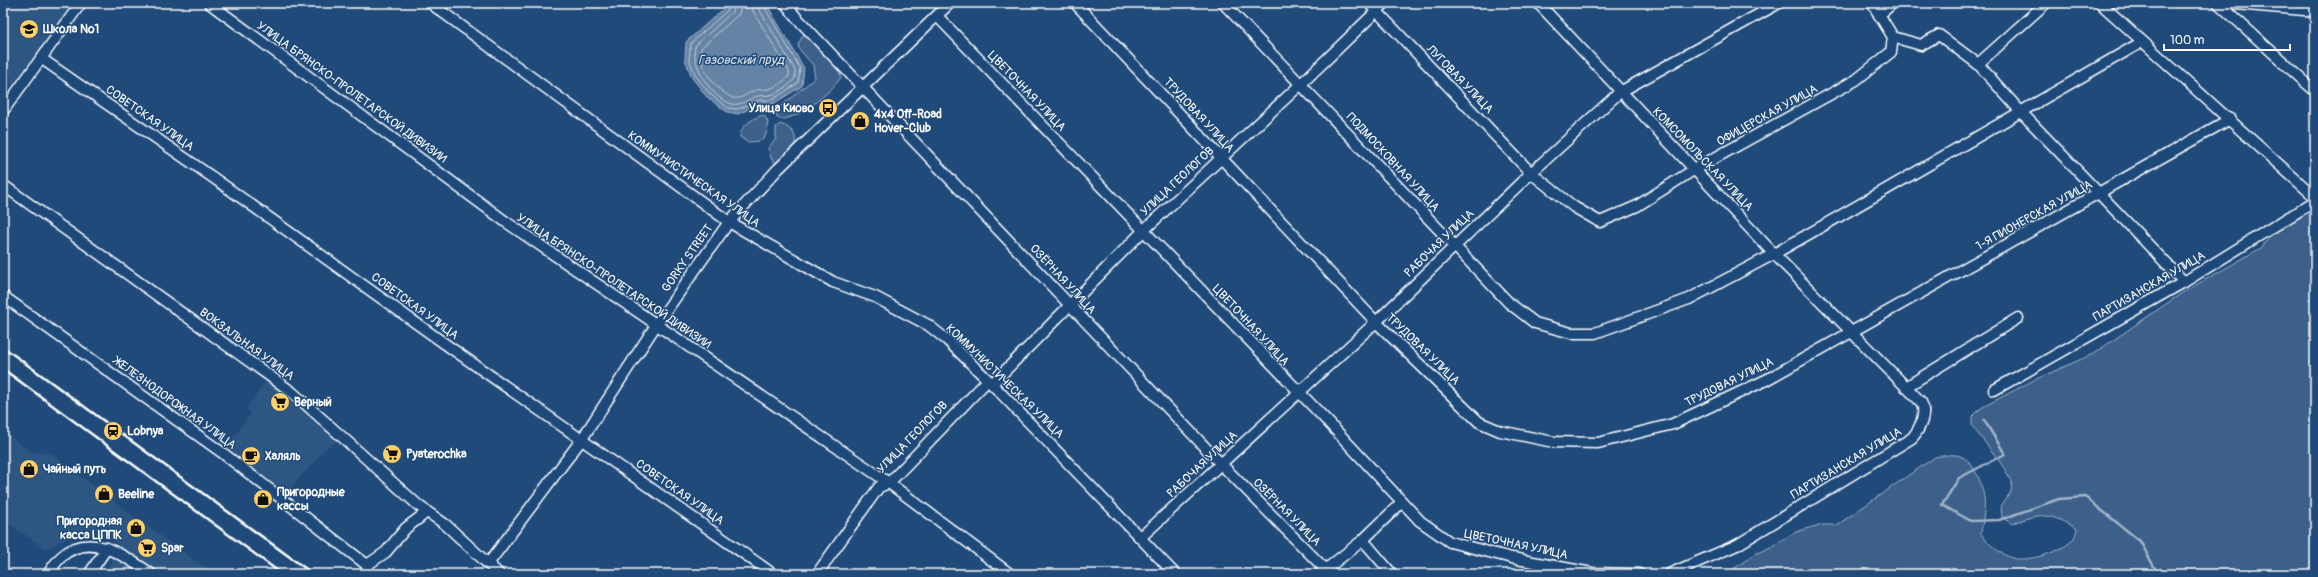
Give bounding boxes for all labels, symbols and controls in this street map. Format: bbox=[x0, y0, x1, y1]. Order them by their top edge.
school or university icon: Школа №1 bbox=[18, 18, 40, 40]
street label: УЛИЦА БРЯНСКО-ПРОЛЕТАРСКОЙ ДИВИЗИИ bbox=[254, 18, 450, 167]
place label: Школа №1 bbox=[42, 22, 99, 37]
scale bar bbox=[2164, 26, 2290, 52]
text: 100 m bbox=[2170, 33, 2205, 48]
street label: ЛУГОВАЯ УЛИЦА bbox=[1422, 41, 1496, 117]
street label: ЦВЕТОЧНАЯ УЛИЦА bbox=[984, 48, 1069, 135]
water label: Газовский пруд bbox=[698, 52, 785, 68]
street label: ТРУДОВАЯ УЛИЦА bbox=[1160, 75, 1237, 156]
street label: ОФИЦЕРСКАЯ УЛИЦА bbox=[1714, 81, 1821, 149]
street label: СОВЕТСКАЯ УЛИЦА bbox=[103, 82, 197, 155]
bus stop icon: Улица Киово bbox=[817, 97, 839, 119]
place label: Улица Киово bbox=[748, 101, 815, 116]
street label: КОМСОМОЛЬСКАЯ УЛИЦА bbox=[1649, 104, 1756, 214]
place label: 4x4 Off-Road Hover-Club bbox=[873, 107, 942, 136]
shop icon: 4x4 Off-Road Hover-Club bbox=[849, 110, 871, 132]
street label: ПОДМОСКОВНАЯ УЛИЦА bbox=[1343, 110, 1443, 215]
street label: КОММУНИСТИЧЕСКАЯ УЛИЦА bbox=[625, 128, 763, 231]
street label: УЛИЦА ГЕОЛОГОВ bbox=[1137, 143, 1217, 219]
street label: 1-Я ПИОНЕРСКАЯ УЛИЦА bbox=[1973, 177, 2095, 254]
street label: РАБОЧАЯ УЛИЦА bbox=[1401, 206, 1477, 280]
street label: УЛИЦА БРЯНСКО-ПРОЛЕТАРСКОЙ ДИВИЗИИ bbox=[514, 210, 714, 352]
street label: GORKY STREET bbox=[659, 221, 716, 295]
street label: ОЗЁРНАЯ УЛИЦА bbox=[1027, 241, 1100, 317]
street label: ПАРТИЗАНСКАЯ УЛИЦА bbox=[2091, 248, 2208, 325]
street label: СОВЕТСКАЯ УЛИЦА bbox=[368, 270, 461, 343]
street label: ЦВЕТОЧНАЯ УЛИЦА bbox=[1209, 282, 1292, 369]
street label: ВОКЗАЛЬНАЯ УЛИЦА bbox=[196, 305, 297, 384]
street label: ТРУДОВАЯ УЛИЦА bbox=[1383, 310, 1463, 388]
street label: КОММУНИСТИЧЕСКАЯ УЛИЦА bbox=[943, 321, 1067, 442]
street label: ЖЕЛЕЗНОДОРОЖНАЯ УЛИЦА bbox=[109, 353, 239, 453]
street label: ТРУДОВАЯ УЛИЦА bbox=[1682, 354, 1776, 410]
supermarket icon: Верный bbox=[269, 391, 291, 413]
place label: Верный bbox=[294, 395, 332, 410]
street label: УЛИЦА ГЕОЛОГОВ bbox=[874, 398, 951, 477]
station icon: Lobnya bbox=[102, 420, 124, 442]
place label: Lobnya bbox=[127, 424, 164, 439]
street label: ПАРТИЗАНСКАЯ УЛИЦА bbox=[1788, 424, 1905, 503]
street label: РАБОЧАЯ УЛИЦА bbox=[1164, 428, 1241, 501]
supermarket icon: Pyaterochka bbox=[381, 443, 403, 465]
cafe icon: Халяль bbox=[240, 445, 262, 467]
place label: Pyaterochka bbox=[406, 447, 467, 462]
place label: Халяль bbox=[265, 449, 301, 464]
street label: СОВЕТСКАЯ УЛИЦА bbox=[633, 456, 727, 529]
shop icon: Чайный путь bbox=[18, 458, 40, 480]
place label: Чайный путь bbox=[43, 462, 107, 477]
street label: ОЗЁРНАЯ УЛИЦА bbox=[1250, 475, 1325, 550]
shop icon: Beeline bbox=[93, 483, 115, 505]
place label: Пригородные кассы bbox=[277, 485, 346, 514]
place label: Beeline bbox=[118, 487, 155, 502]
shop icon: Пригородные кассы bbox=[252, 488, 274, 510]
place label: Пригородная касса ЦППК bbox=[57, 514, 122, 543]
shop icon: Пригородная касса ЦППК bbox=[125, 517, 147, 539]
street label: ЦВЕТОЧНАЯ УЛИЦА bbox=[1463, 526, 1569, 563]
supermarket icon: Spar bbox=[136, 537, 158, 559]
place label: Spar bbox=[161, 541, 184, 556]

